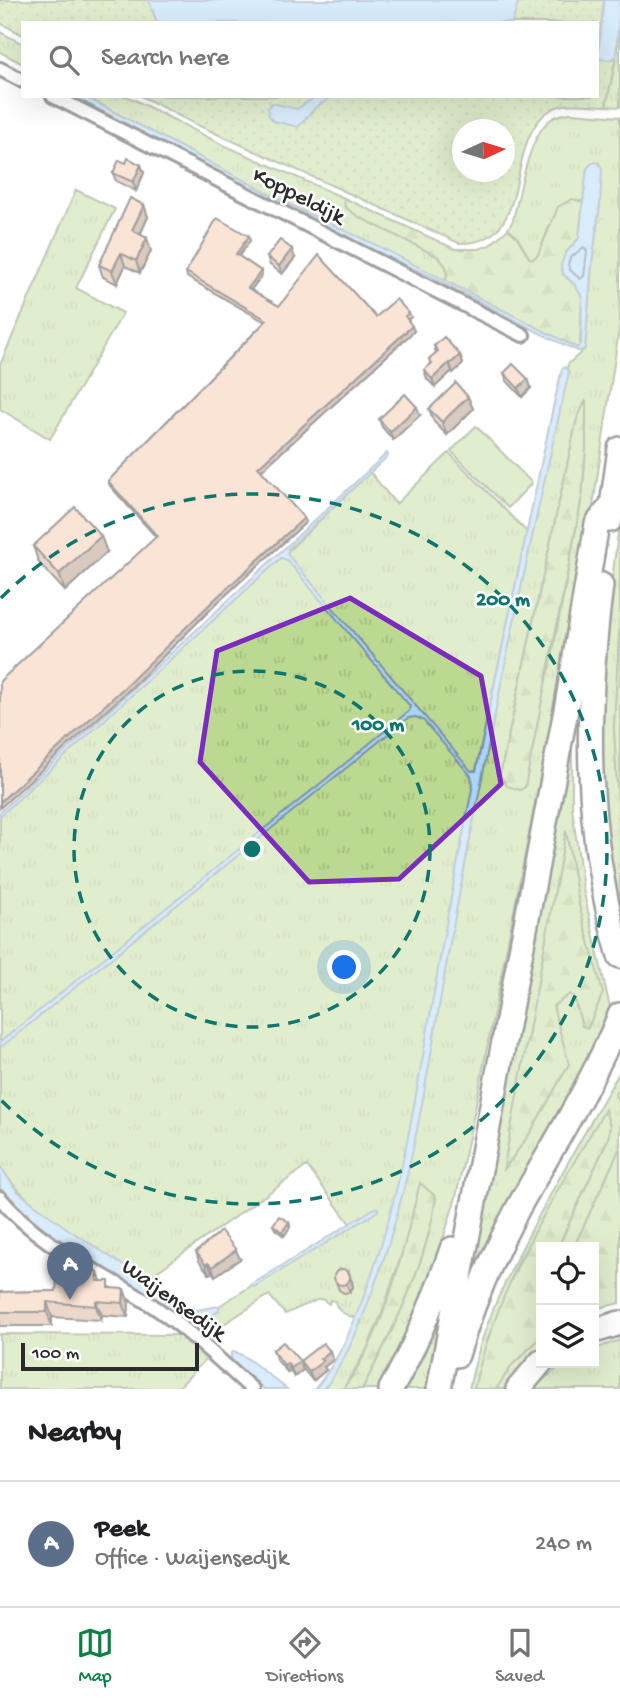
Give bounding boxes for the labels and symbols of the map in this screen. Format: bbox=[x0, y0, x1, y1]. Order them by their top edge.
north arrow bbox=[452, 119, 515, 182]
street label: Koppeldijk bbox=[248, 162, 351, 233]
text: 200 m bbox=[476, 589, 530, 614]
text: 100 m bbox=[351, 714, 404, 739]
centre of rings bbox=[240, 837, 264, 861]
your location bbox=[327, 950, 361, 984]
pin: A bbox=[47, 1242, 93, 1300]
street label: Waijensedijk bbox=[115, 1254, 233, 1350]
scale bar bbox=[21, 1340, 200, 1372]

